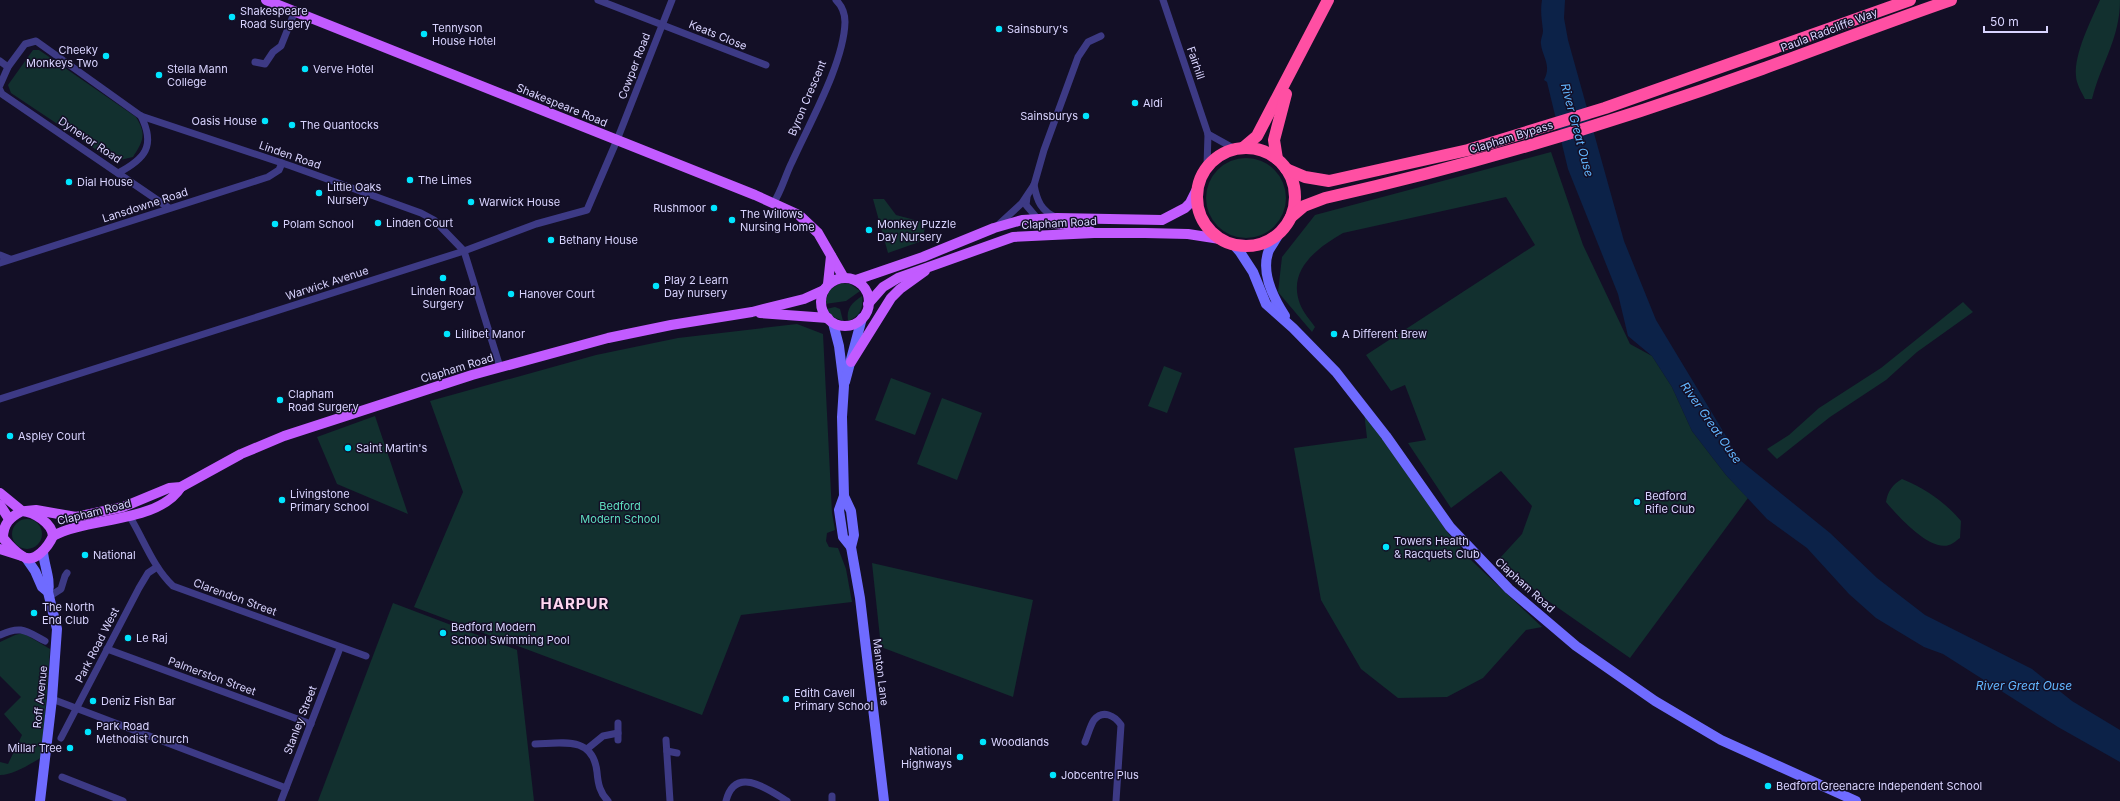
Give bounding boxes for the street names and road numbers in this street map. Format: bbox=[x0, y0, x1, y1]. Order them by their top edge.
street label: Paula Radcliffe Way bbox=[1779, 5, 1879, 55]
street label: Keats Close bbox=[687, 17, 749, 53]
street label: Cowper Road bbox=[615, 31, 653, 101]
street label: Fairhill bbox=[1184, 45, 1208, 81]
street label: Byron Crescent bbox=[785, 58, 829, 138]
street label: Shakespeare Road bbox=[514, 80, 610, 130]
street label: Dynevor Road bbox=[56, 114, 124, 166]
street label: Clapham Bypass bbox=[1467, 118, 1555, 156]
street label: Linden Road bbox=[257, 138, 323, 172]
street label: Lansdowne Road bbox=[100, 185, 190, 225]
street label: Clapham Road bbox=[1021, 214, 1097, 232]
street label: Warwick Avenue bbox=[284, 263, 370, 303]
street label: Clapham Road bbox=[419, 350, 495, 386]
street label: Clapham Road bbox=[56, 496, 132, 528]
street label: Clapham Road bbox=[1492, 555, 1558, 615]
street label: Clarendon Street bbox=[191, 575, 279, 619]
street label: Park Road West bbox=[72, 605, 122, 685]
street label: Manton Lane bbox=[870, 638, 892, 706]
street label: Palmerston Street bbox=[166, 654, 258, 699]
street label: Roff Avenue bbox=[30, 665, 50, 729]
street label: Stanley Street bbox=[280, 683, 320, 756]

